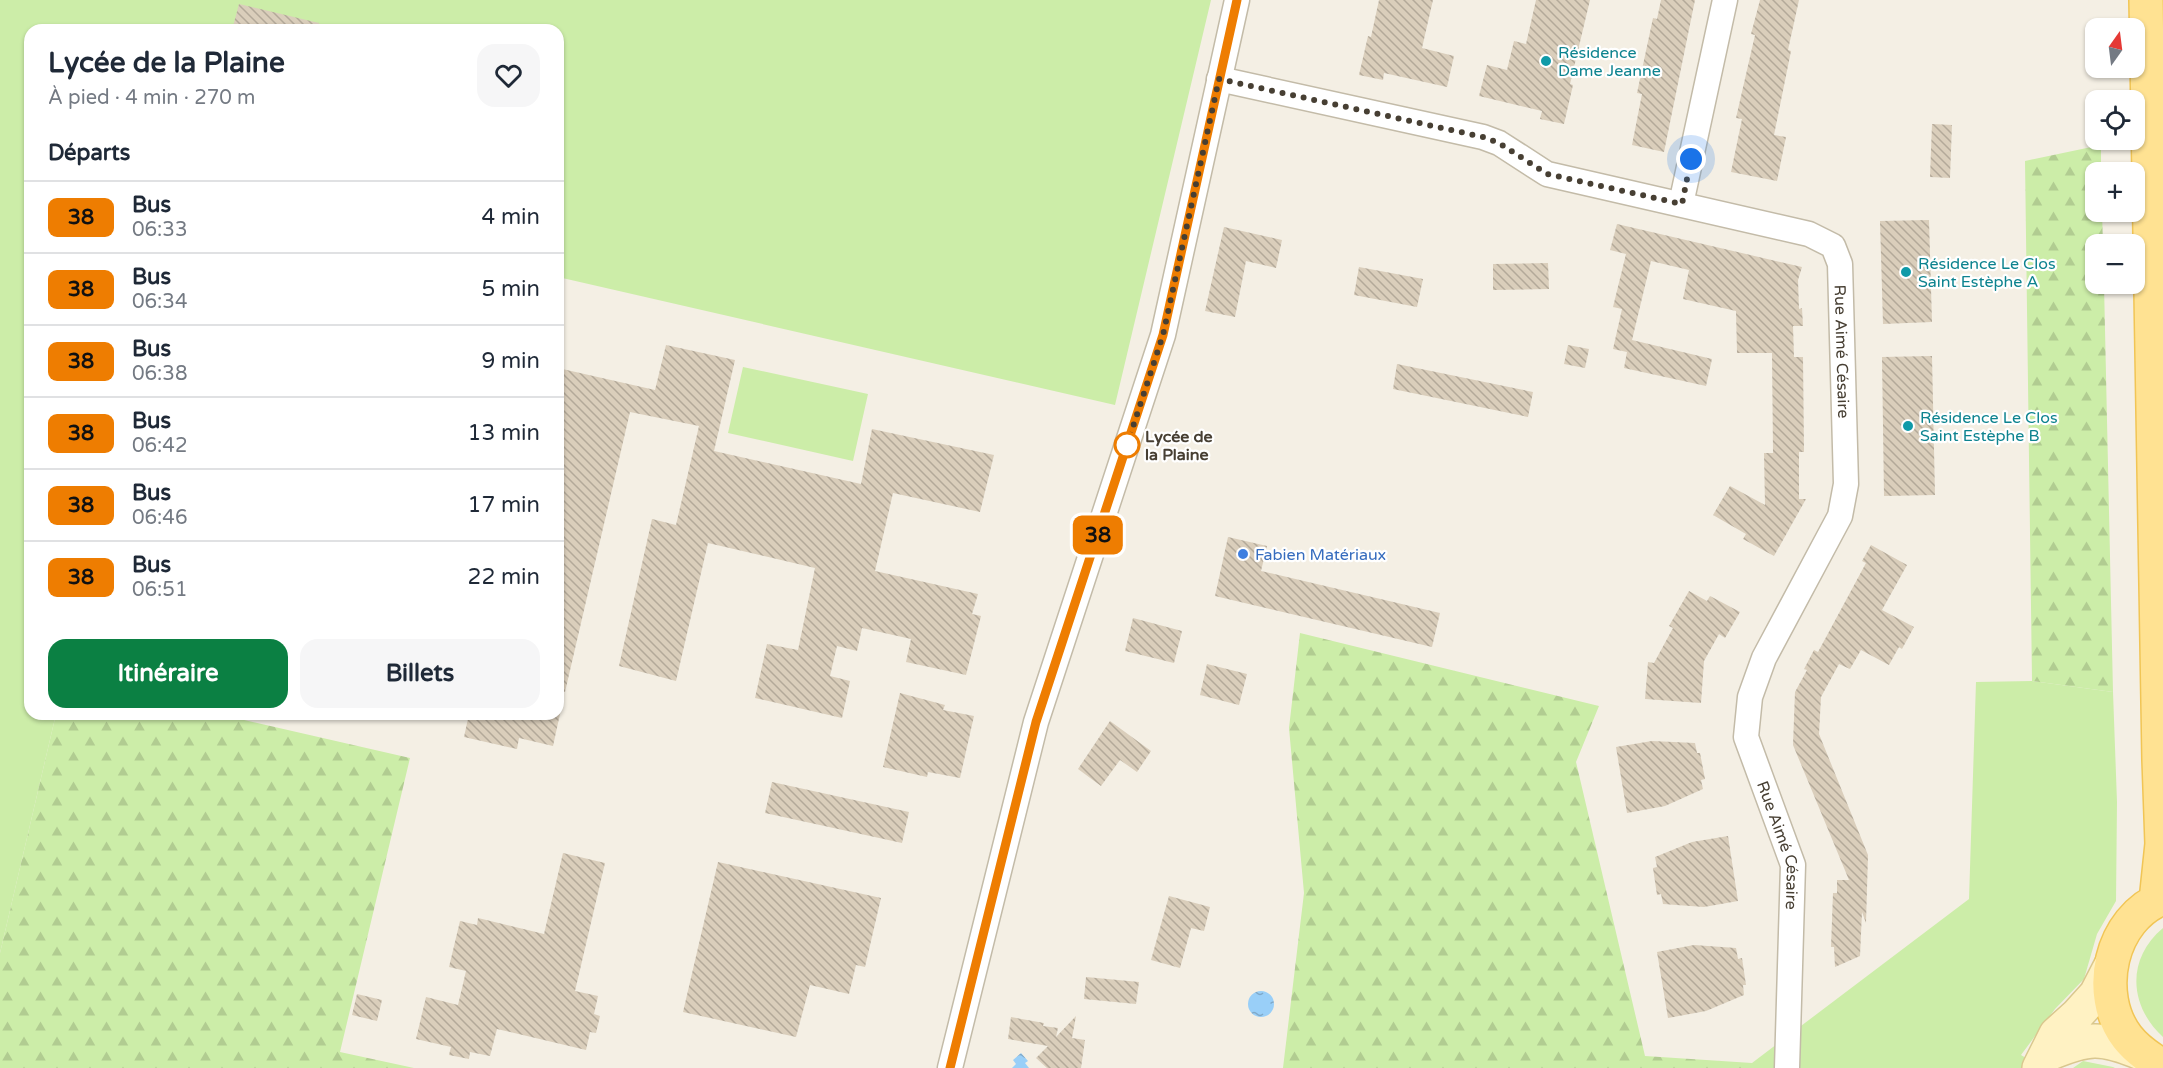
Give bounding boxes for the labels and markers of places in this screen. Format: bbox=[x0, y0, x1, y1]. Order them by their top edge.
place label: Résidence Dame Jeanne bbox=[1558, 43, 1661, 81]
marker: Résidence Dame Jeanne bbox=[1539, 54, 1553, 68]
place label: Résidence Le Clos Saint Estèphe A bbox=[1918, 254, 2056, 292]
marker: Résidence Le Clos Saint Estèphe A bbox=[1899, 265, 1913, 279]
place label: Résidence Le Clos Saint Estèphe B bbox=[1920, 408, 2058, 446]
marker: Résidence Le Clos Saint Estèphe B bbox=[1901, 419, 1915, 433]
place label: Lycée de la Plaine bbox=[1145, 427, 1213, 465]
marker: Lycée de la Plaine bbox=[1114, 432, 1140, 458]
place label: Fabien Matériaux bbox=[1255, 545, 1386, 565]
marker: Fabien Matériaux bbox=[1236, 547, 1250, 561]

